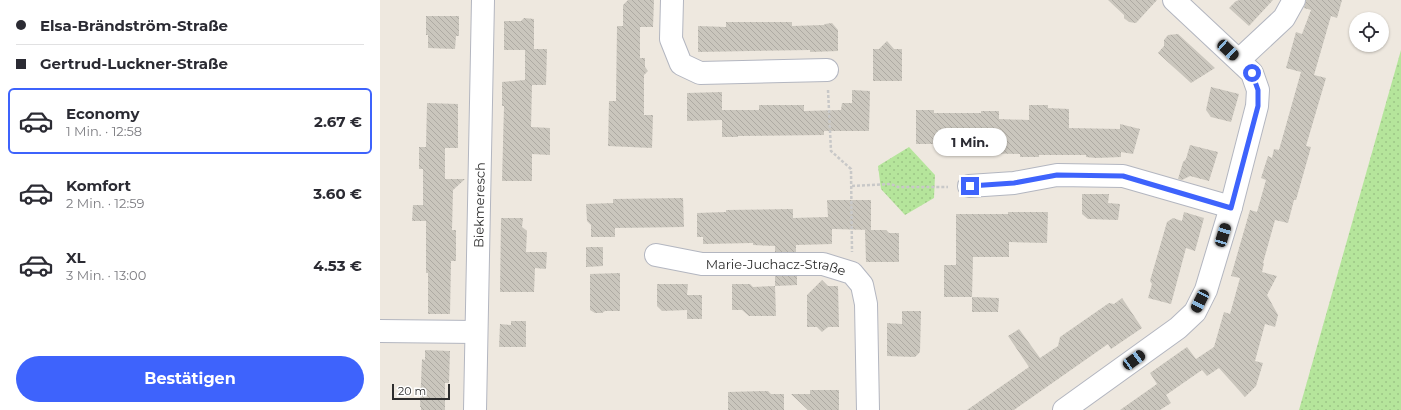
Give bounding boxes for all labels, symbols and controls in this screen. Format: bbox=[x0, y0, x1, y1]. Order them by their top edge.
map controls bbox=[1349, 12, 1389, 52]
button: locate bbox=[1349, 12, 1389, 52]
text: Elsa-Brändström-Straße bbox=[40, 16, 228, 35]
car bbox=[1215, 37, 1241, 63]
text: Gertrud-Luckner-Straße bbox=[40, 54, 228, 73]
route start bbox=[1243, 64, 1261, 82]
icon: car bbox=[18, 103, 54, 139]
text: Economy bbox=[66, 104, 139, 123]
text: 2.67 € bbox=[314, 112, 362, 131]
text: 1 Min. · 12:58 bbox=[66, 123, 142, 139]
callout: 1 Min. bbox=[933, 128, 1007, 156]
text: 1 Min. bbox=[951, 134, 989, 150]
street label: Biekmeresch bbox=[470, 162, 488, 248]
icon: car bbox=[18, 175, 54, 211]
text: Komfort bbox=[66, 176, 131, 195]
route end bbox=[961, 177, 979, 195]
text: 3.60 € bbox=[313, 184, 362, 203]
text: 2 Min. · 12:59 bbox=[66, 195, 144, 211]
car bbox=[1214, 222, 1232, 248]
icon: car bbox=[18, 247, 54, 283]
text: XL bbox=[66, 248, 85, 267]
text: 4.53 € bbox=[313, 256, 362, 275]
street label: Marie-Juchacz-Straße bbox=[706, 256, 848, 279]
text: 3 Min. · 13:00 bbox=[66, 267, 146, 283]
car bbox=[1189, 288, 1211, 314]
car bbox=[1121, 348, 1147, 372]
button: Bestätigen bbox=[16, 356, 364, 402]
scale bar bbox=[392, 382, 450, 401]
text: 20 m bbox=[398, 384, 426, 398]

